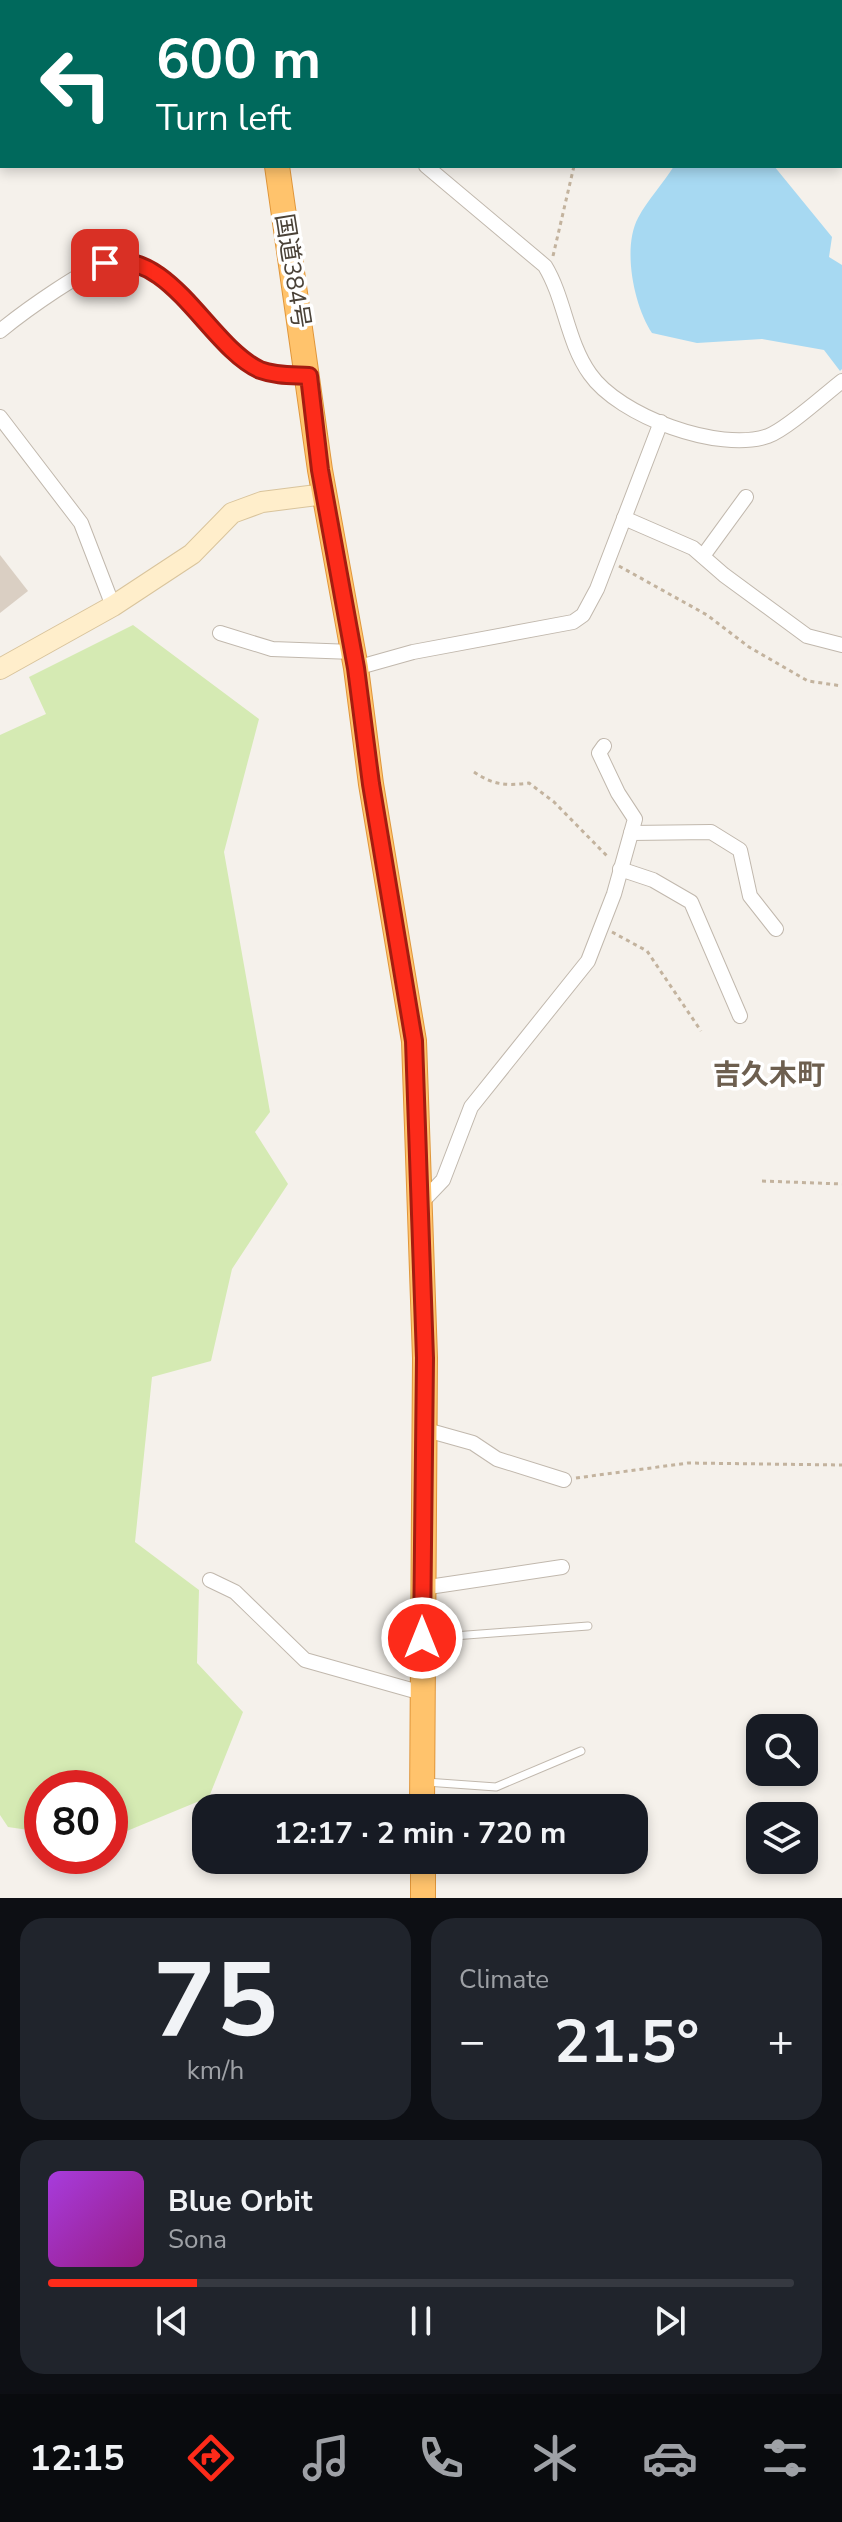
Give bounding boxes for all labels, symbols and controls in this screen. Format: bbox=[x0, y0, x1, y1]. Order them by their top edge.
text: 600 m bbox=[156, 21, 321, 98]
icon: left bbox=[24, 32, 128, 136]
text: Turn left bbox=[156, 94, 291, 143]
street label: 国道384号 bbox=[268, 212, 318, 330]
pin bbox=[71, 229, 139, 297]
icon: arrive bbox=[83, 241, 127, 285]
district label: 吉久木町 bbox=[713, 1056, 825, 1094]
position arrow bbox=[380, 1596, 464, 1680]
map controls bbox=[746, 1714, 818, 1874]
button: search bbox=[746, 1714, 818, 1786]
speed limit sign: 80 bbox=[24, 1770, 128, 1874]
button: layers bbox=[746, 1802, 818, 1874]
text: 12:17 · 2 min · 720 m bbox=[274, 1813, 566, 1854]
text: 75 bbox=[153, 1930, 278, 2072]
text: Climate bbox=[459, 1962, 549, 1997]
text: 21.5° bbox=[554, 2001, 699, 2083]
text: − bbox=[459, 2012, 485, 2072]
text: + bbox=[768, 2012, 794, 2072]
text: km/h bbox=[187, 2053, 244, 2088]
text: Blue Orbit bbox=[168, 2181, 312, 2222]
text: Sona bbox=[168, 2222, 227, 2257]
icon: previous bbox=[150, 2299, 194, 2343]
icon: pause bbox=[399, 2299, 443, 2343]
icon: next bbox=[648, 2299, 692, 2343]
icon: directions bbox=[183, 2430, 239, 2486]
icon: music bbox=[298, 2430, 354, 2486]
icon: phone bbox=[413, 2430, 469, 2486]
icon: climate bbox=[527, 2430, 583, 2486]
icon: car bbox=[642, 2430, 698, 2486]
icon: filters bbox=[757, 2430, 813, 2486]
text: 12:15 bbox=[29, 2434, 125, 2483]

